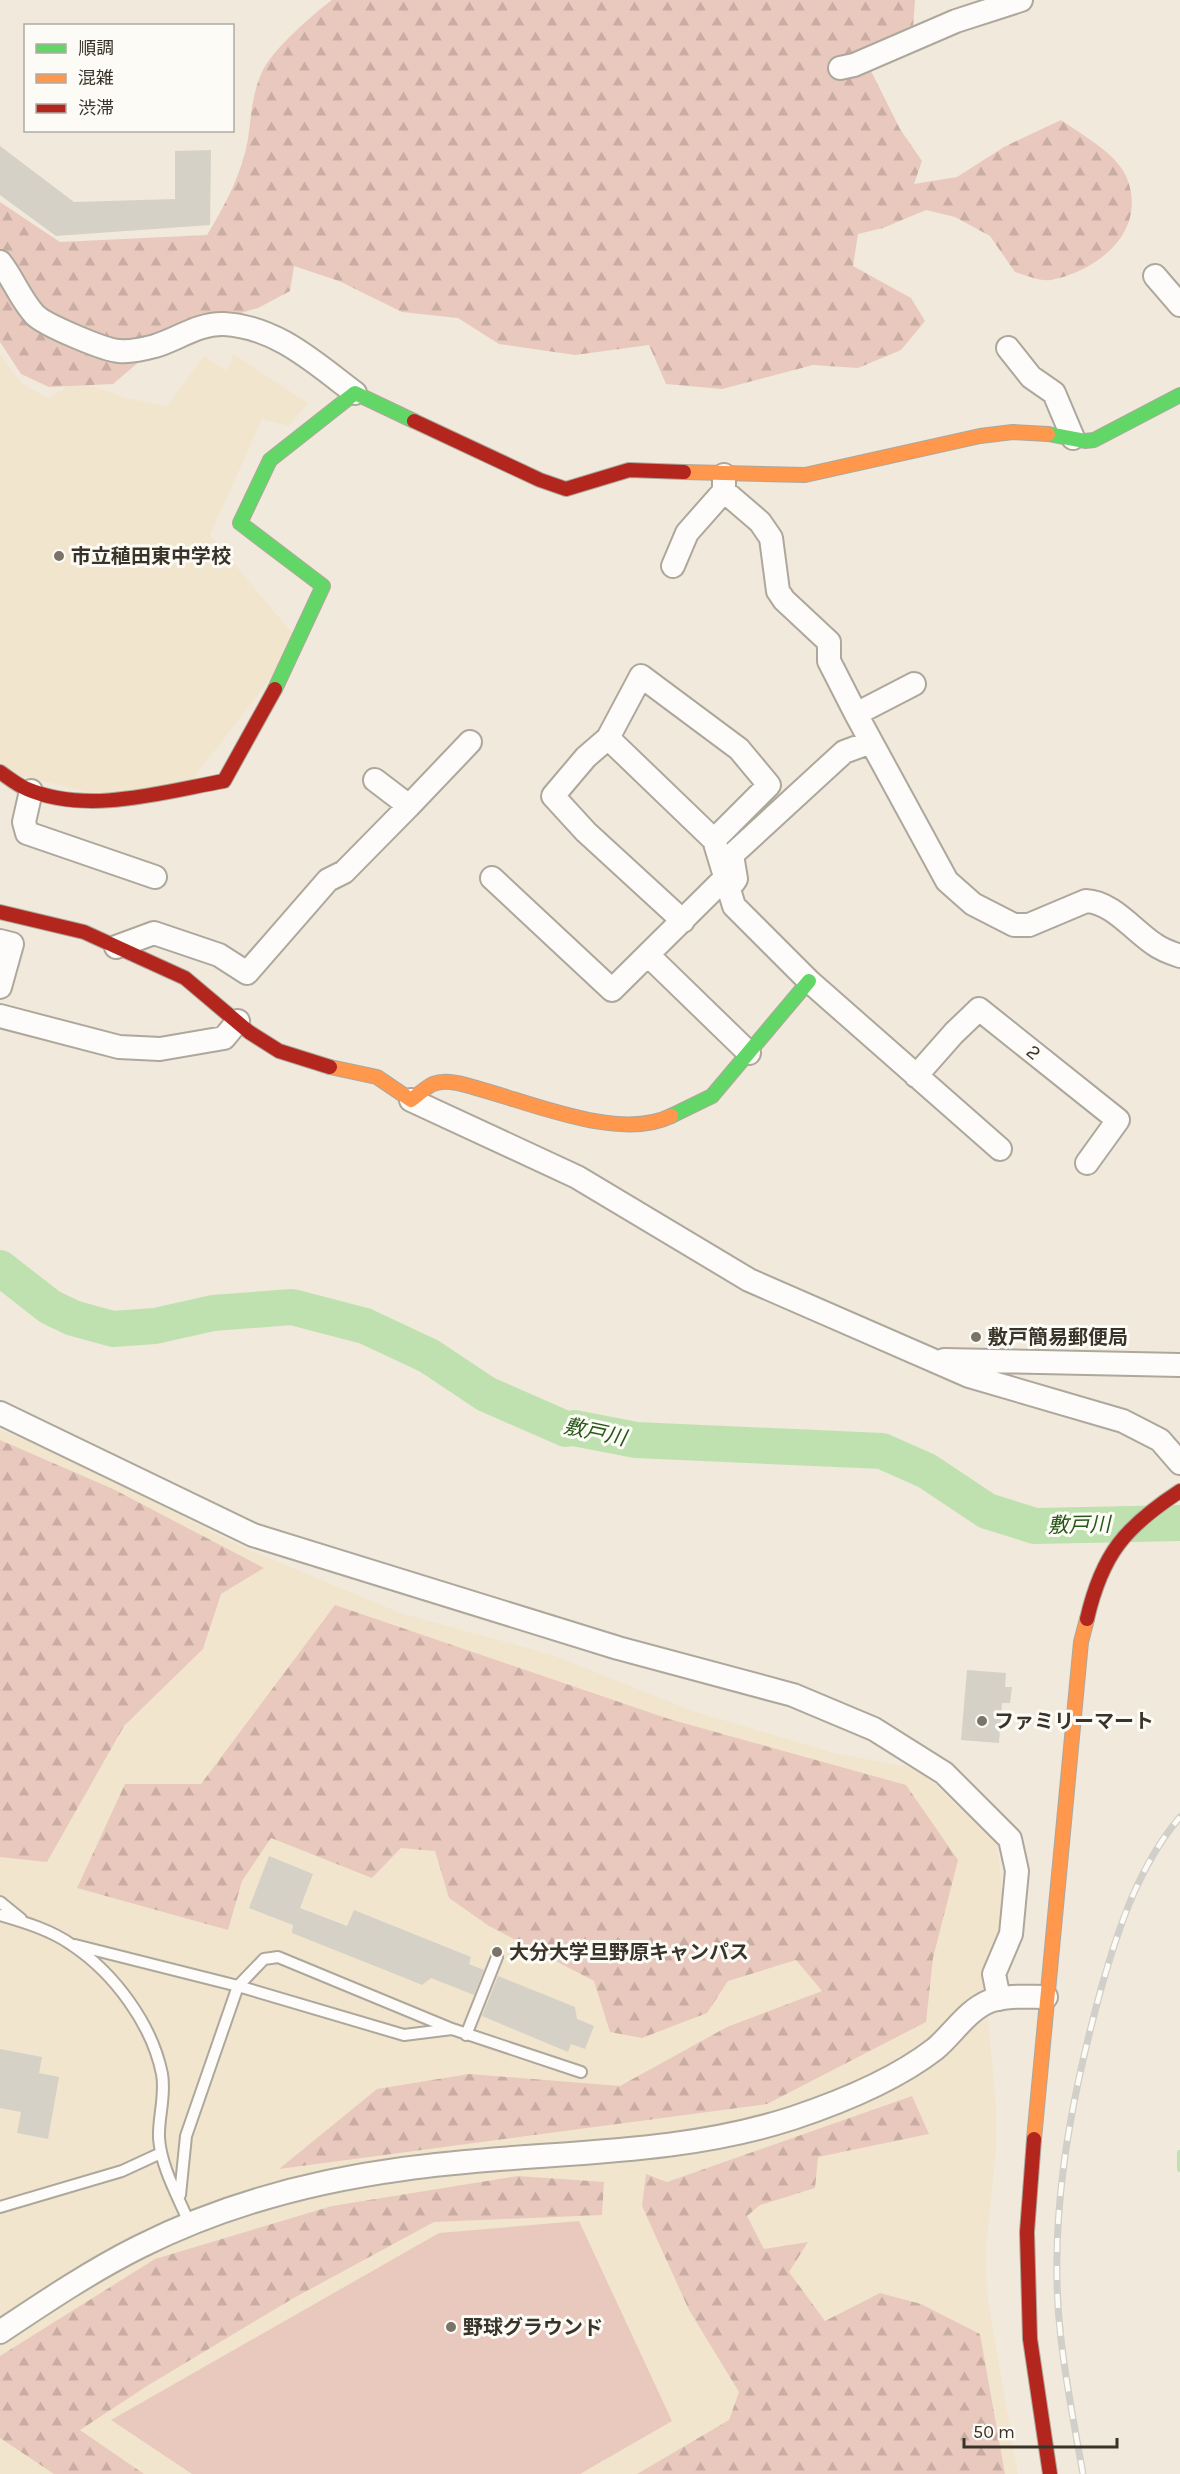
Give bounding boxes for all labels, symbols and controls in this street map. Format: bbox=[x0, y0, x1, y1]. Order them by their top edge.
legend bbox=[24, 24, 234, 132]
text: 順調 bbox=[78, 37, 114, 59]
text: 混雑 bbox=[78, 67, 114, 89]
text: 渋滞 bbox=[78, 97, 114, 119]
place label: 市立稙田東中学校 bbox=[71, 545, 231, 568]
marker: 市立稙田東中学校 bbox=[52, 549, 66, 563]
street label: 2 bbox=[1022, 1040, 1045, 1065]
place label: 敷戸簡易郵便局 bbox=[988, 1326, 1128, 1349]
marker: 敷戸簡易郵便局 bbox=[969, 1330, 983, 1344]
water label: 敷戸川 bbox=[562, 1414, 630, 1451]
water label: 敷戸川 bbox=[1047, 1512, 1113, 1538]
place label: ファミリーマート bbox=[994, 1710, 1154, 1733]
marker: ファミリーマート bbox=[975, 1714, 989, 1728]
place label: 大分大学旦野原キャンパス bbox=[509, 1941, 749, 1964]
marker: 大分大学旦野原キャンパス bbox=[490, 1945, 504, 1959]
place label: 野球グラウンド bbox=[463, 2316, 603, 2339]
marker: 野球グラウンド bbox=[444, 2320, 458, 2334]
scale bar bbox=[964, 2411, 1117, 2449]
text: 50 m bbox=[973, 2421, 1015, 2443]

